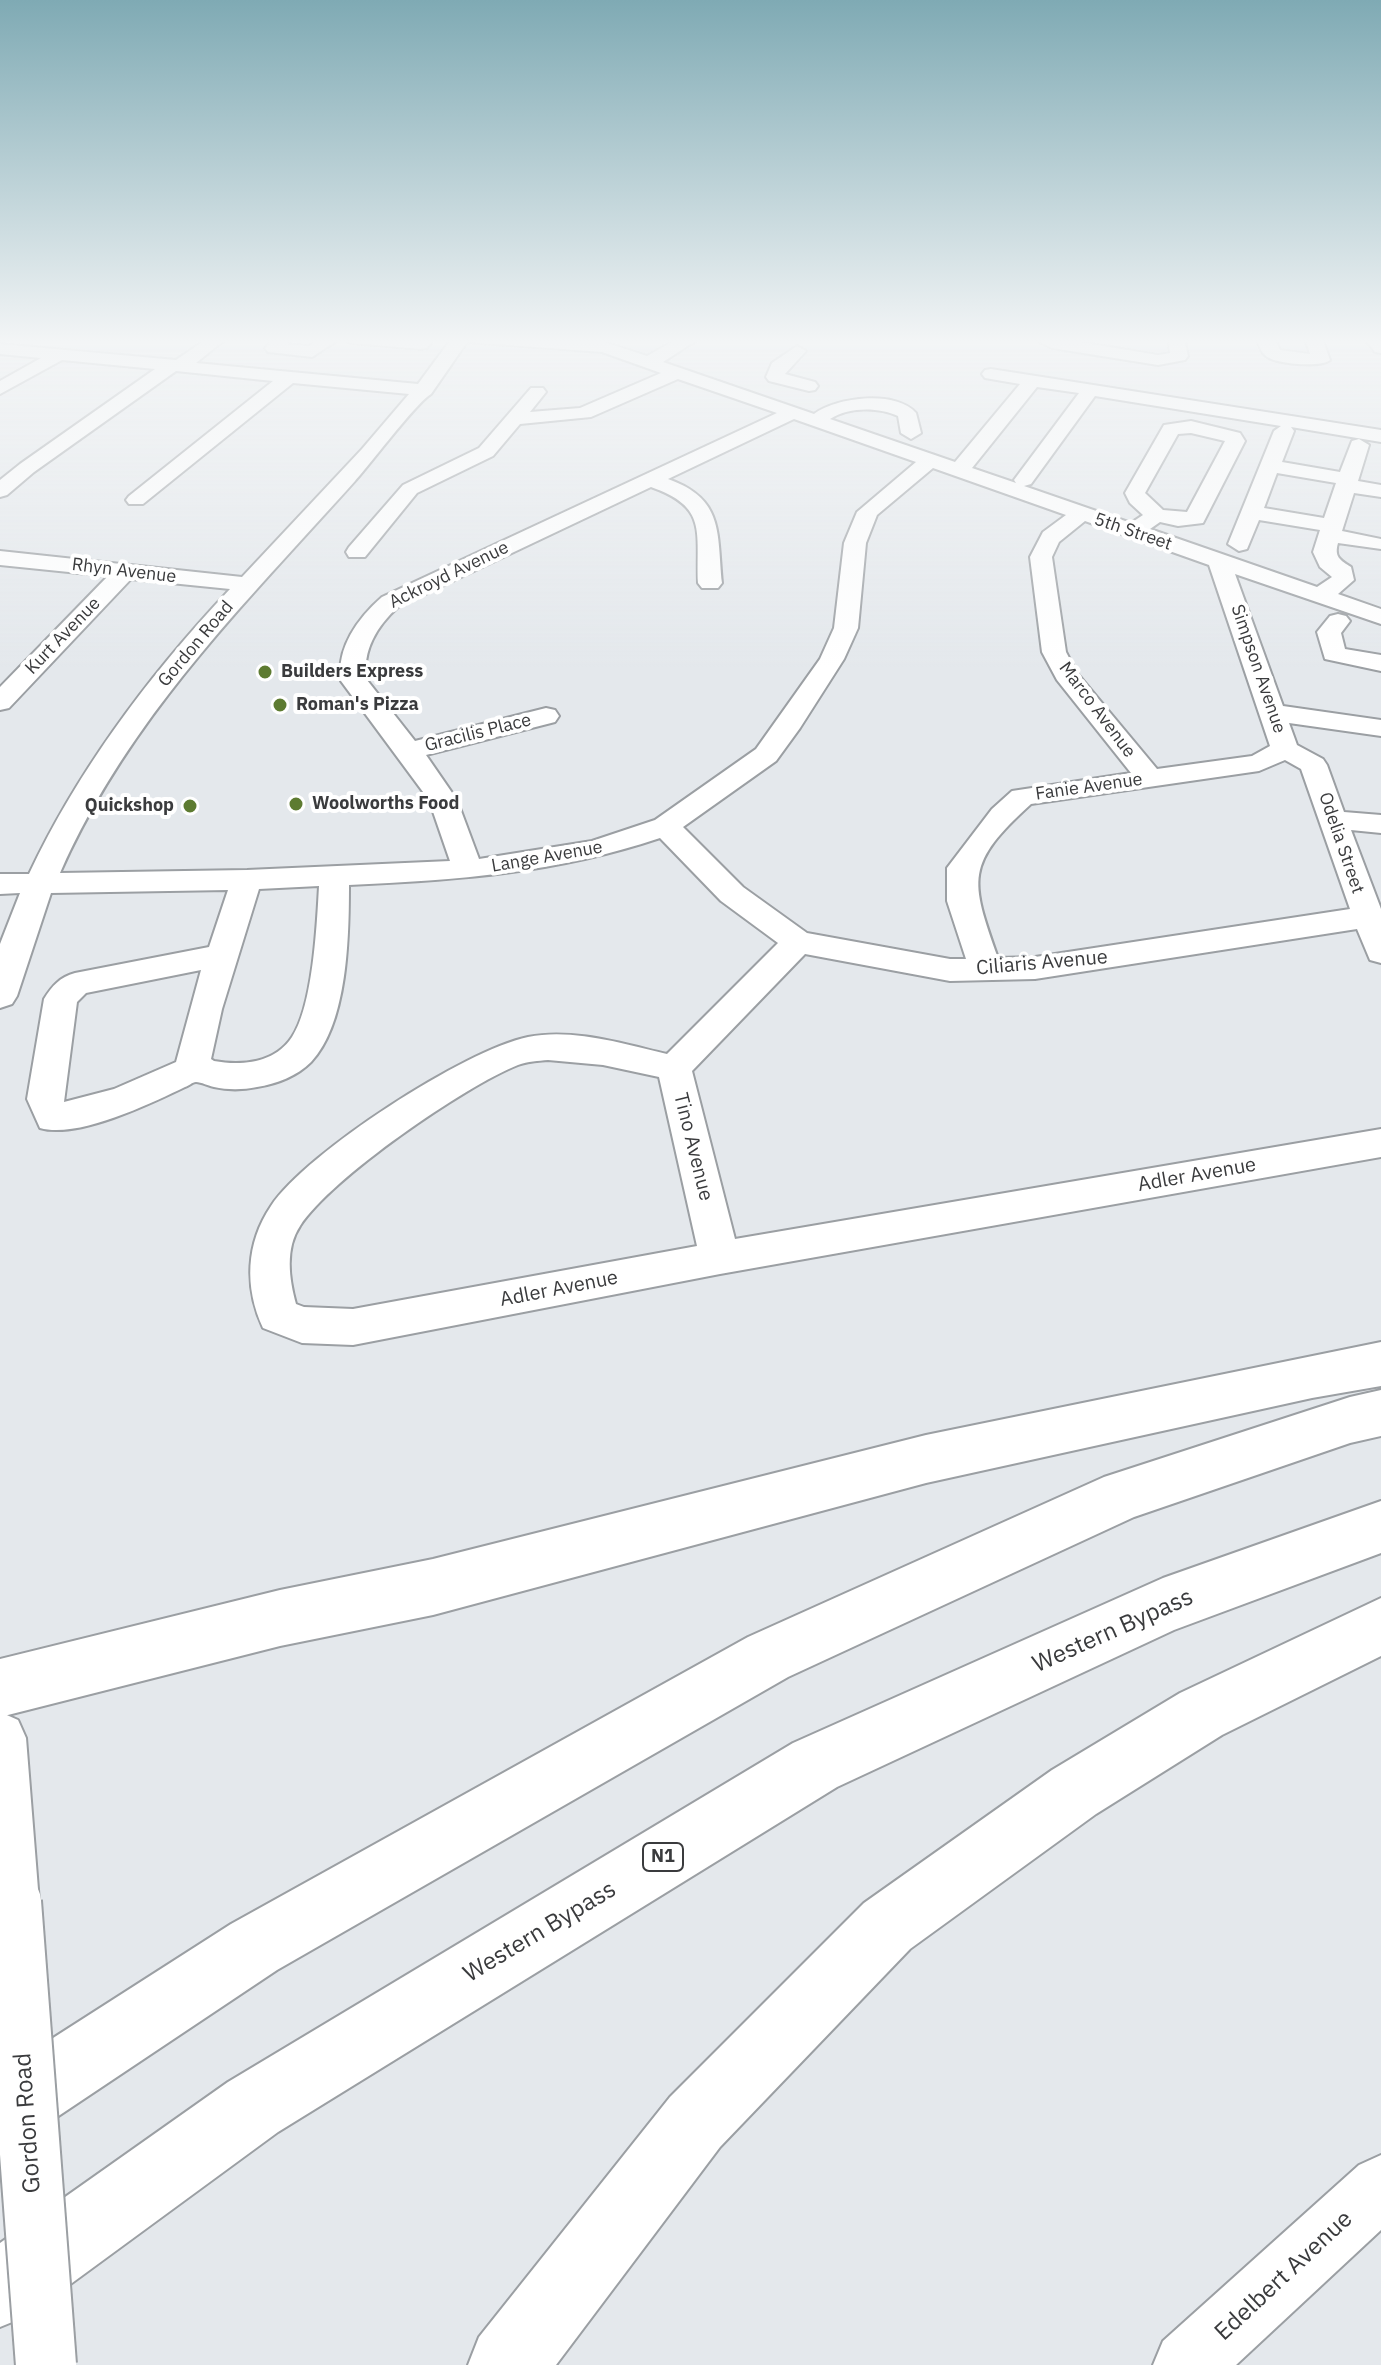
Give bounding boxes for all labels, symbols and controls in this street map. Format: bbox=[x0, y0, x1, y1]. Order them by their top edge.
street label: 5th Street bbox=[1091, 509, 1175, 555]
street label: Ackroyd Avenue bbox=[386, 537, 512, 613]
street label: Rhyn Avenue bbox=[70, 554, 178, 588]
street label: Kurt Avenue bbox=[21, 593, 105, 679]
street label: Gordon Road bbox=[154, 597, 238, 691]
street label: Simpson Avenue bbox=[1226, 602, 1290, 736]
street label: Marco Avenue bbox=[1054, 658, 1140, 762]
place label: Builders Express bbox=[281, 661, 423, 683]
marker: Builders Express bbox=[256, 663, 274, 681]
place label: Roman's Pizza bbox=[296, 694, 419, 716]
marker: Roman's Pizza bbox=[271, 696, 289, 714]
street label: Gracilis Place bbox=[423, 709, 533, 757]
street label: Fanie Avenue bbox=[1034, 769, 1144, 805]
street label: Odelia Street bbox=[1314, 790, 1368, 896]
place label: Woolworths Food bbox=[312, 793, 459, 815]
place label: Quickshop bbox=[85, 795, 174, 817]
marker: Woolworths Food bbox=[287, 795, 305, 813]
marker: Quickshop bbox=[181, 797, 199, 815]
street label: Lange Avenue bbox=[490, 837, 604, 877]
street label: Ciliaris Avenue bbox=[975, 945, 1109, 981]
street label: Tino Avenue bbox=[668, 1090, 718, 1204]
street label: Adler Avenue bbox=[1136, 1153, 1258, 1197]
street label: Adler Avenue bbox=[498, 1266, 620, 1312]
street label: Western Bypass bbox=[1028, 1583, 1198, 1679]
road number: N1 bbox=[643, 1843, 683, 1871]
street label: Western Bypass bbox=[459, 1875, 621, 1989]
street label: Gordon Road bbox=[9, 2052, 47, 2194]
street label: Edelbert Avenue bbox=[1209, 2205, 1359, 2347]

